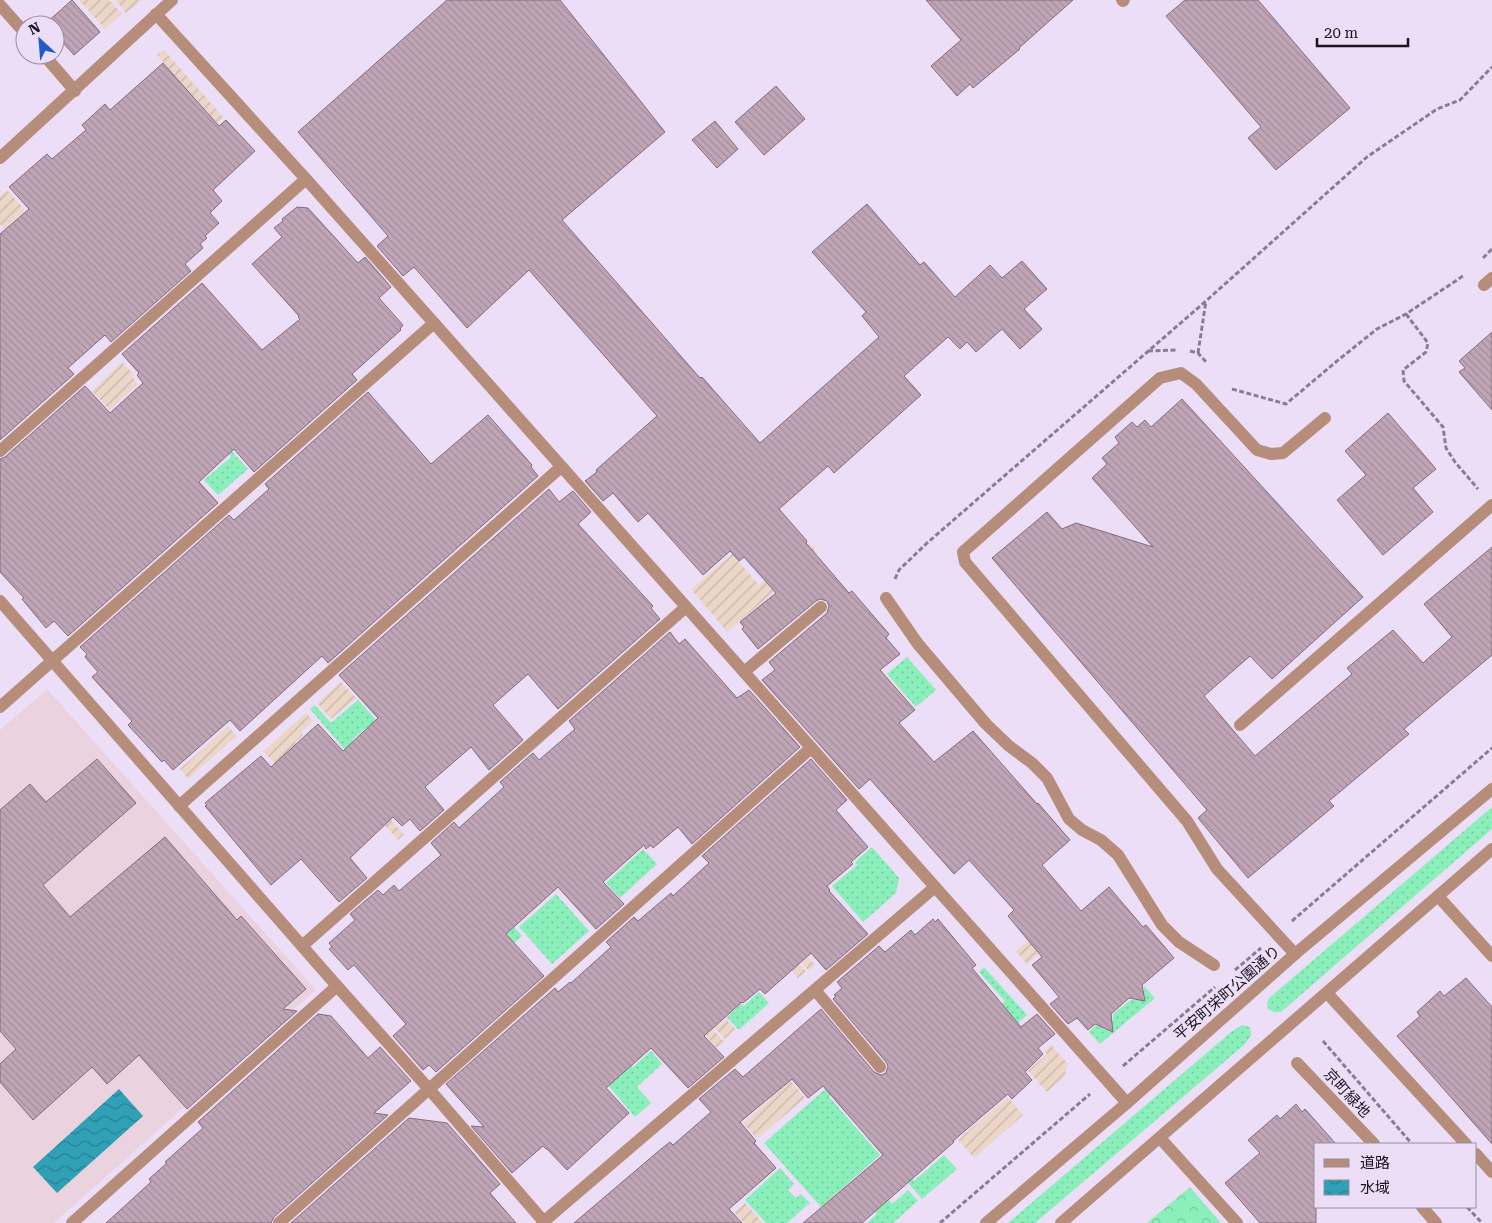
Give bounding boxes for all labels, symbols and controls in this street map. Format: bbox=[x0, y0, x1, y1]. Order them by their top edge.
north arrow bbox=[15, 15, 65, 65]
scale bar bbox=[1317, 15, 1408, 47]
text: N bbox=[26, 19, 43, 38]
text: 20 m bbox=[1324, 24, 1359, 42]
street label: 平安町栄町公園通り bbox=[1170, 942, 1284, 1044]
street label: 京町緑地 bbox=[1320, 1065, 1374, 1121]
legend bbox=[1314, 1143, 1477, 1208]
text: 道路 bbox=[1360, 1154, 1390, 1172]
text: 水域 bbox=[1360, 1179, 1390, 1197]

